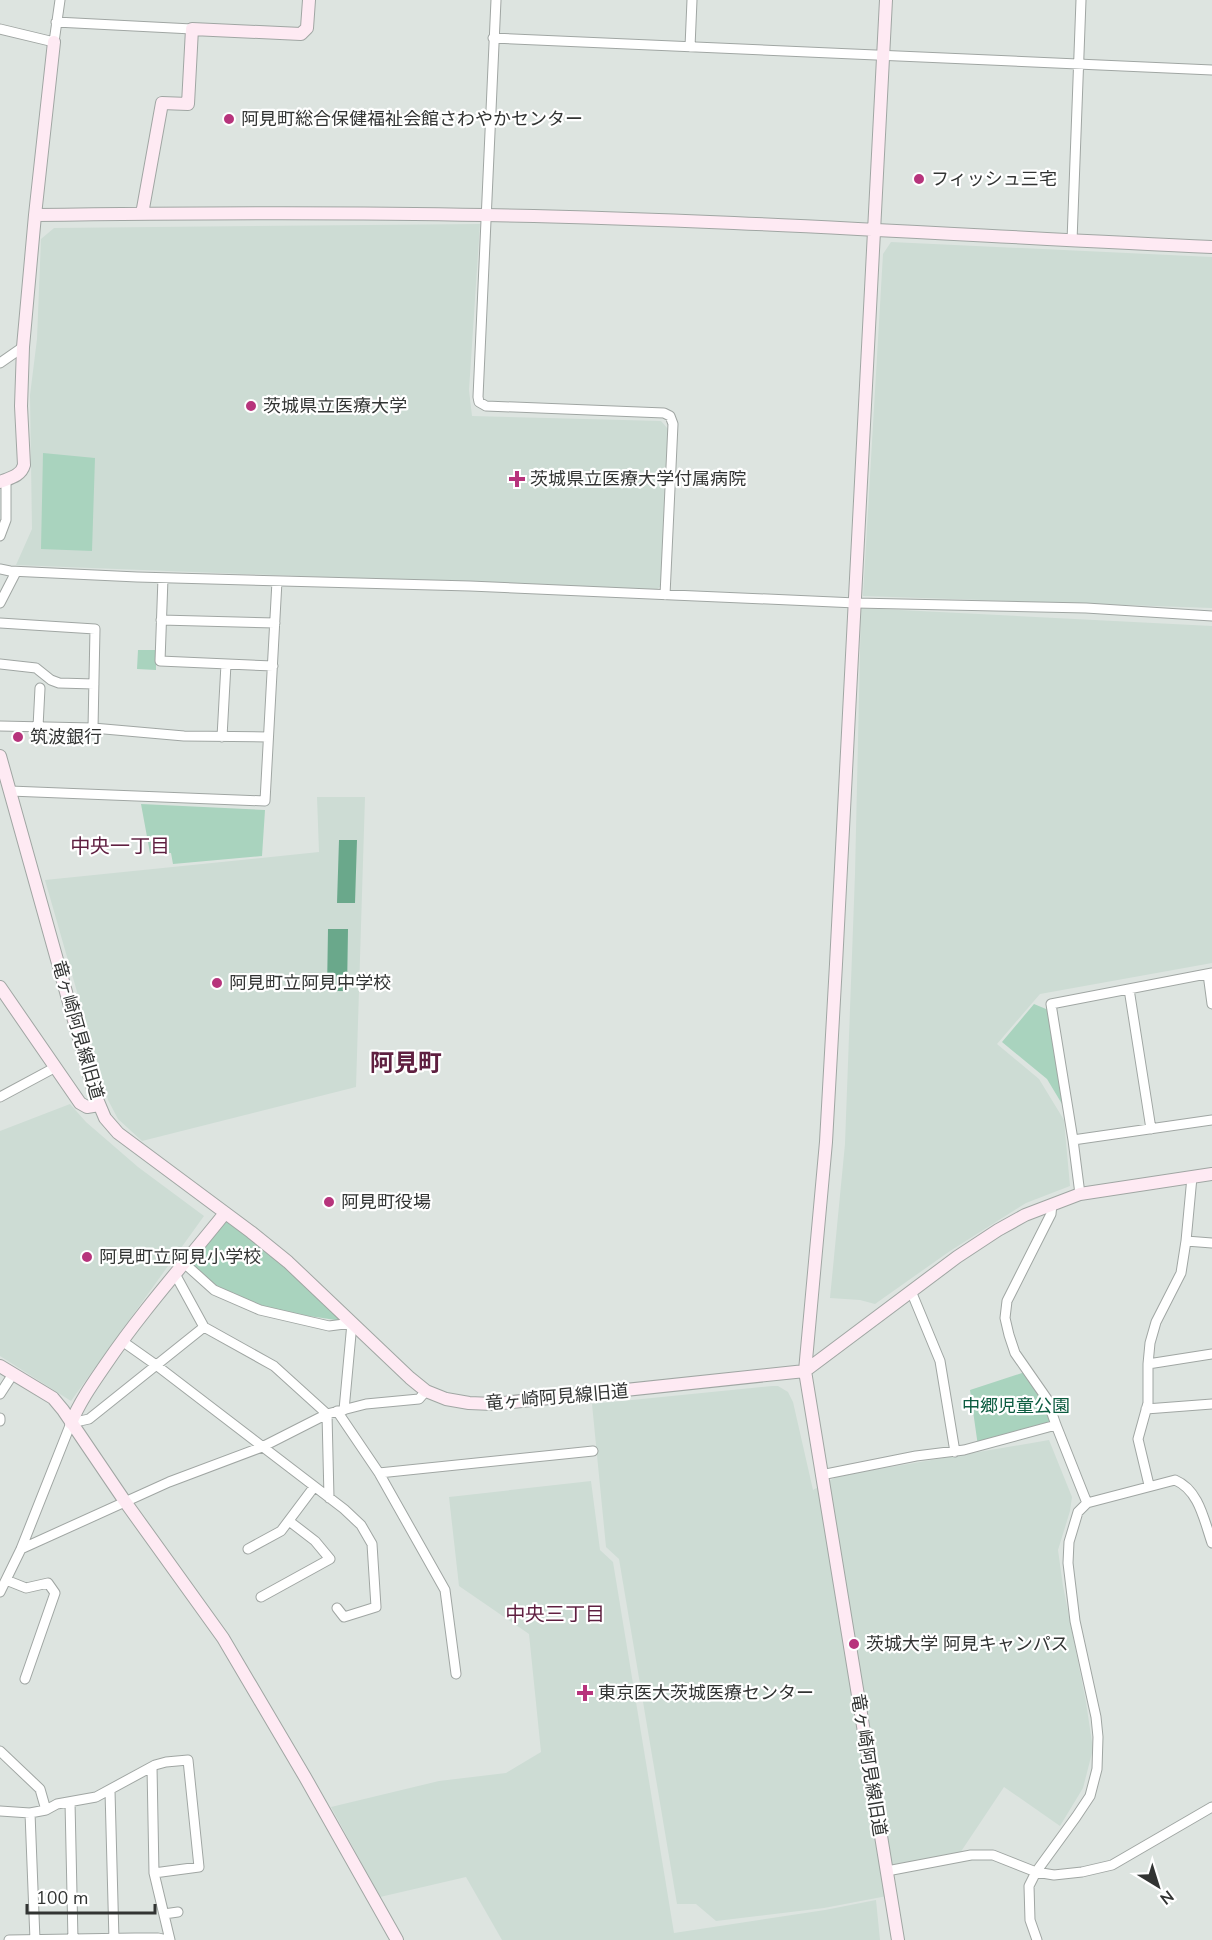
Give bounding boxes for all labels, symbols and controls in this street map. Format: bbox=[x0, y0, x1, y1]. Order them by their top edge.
place label: 阿見町総合保健福祉会館さわやかセンター bbox=[241, 107, 583, 131]
marker: 阿見町総合保健福祉会館さわやかセンター bbox=[222, 112, 236, 126]
place label: フィッシュ三宅 bbox=[931, 167, 1057, 191]
marker: フィッシュ三宅 bbox=[912, 172, 926, 186]
place label: 茨城県立医療大学 bbox=[263, 394, 407, 418]
marker: 茨城県立医療大学 bbox=[244, 399, 258, 413]
place label: 茨城県立医療大学付属病院 bbox=[530, 467, 746, 491]
marker: 茨城県立医療大学付属病院 bbox=[508, 470, 526, 488]
place label: 筑波銀行 bbox=[30, 725, 102, 749]
marker: 筑波銀行 bbox=[11, 730, 25, 744]
district label: 中央一丁目 bbox=[70, 833, 170, 860]
street label: 竜ヶ崎阿見線旧道 bbox=[47, 957, 109, 1103]
place label: 阿見町立阿見中学校 bbox=[229, 971, 391, 995]
marker: 阿見町立阿見中学校 bbox=[210, 976, 224, 990]
district label: 阿見町 bbox=[370, 1047, 442, 1079]
place label: 阿見町役場 bbox=[341, 1190, 431, 1214]
marker: 阿見町役場 bbox=[322, 1195, 336, 1209]
place label: 阿見町立阿見小学校 bbox=[99, 1245, 261, 1269]
marker: 阿見町立阿見小学校 bbox=[80, 1250, 94, 1264]
street label: 竜ヶ崎阿見線旧道 bbox=[484, 1379, 630, 1415]
park label: 中郷児童公園 bbox=[962, 1394, 1070, 1418]
district label: 中央三丁目 bbox=[505, 1601, 605, 1628]
place label: 茨城大学 阿見キャンパス bbox=[866, 1632, 1069, 1656]
marker: 茨城大学 阿見キャンパス bbox=[847, 1637, 861, 1651]
place label: 東京医大茨城医療センター bbox=[598, 1681, 814, 1705]
marker: 東京医大茨城医療センター bbox=[576, 1684, 594, 1702]
street label: 竜ヶ崎阿見線旧道 bbox=[846, 1692, 892, 1838]
north arrow bbox=[1128, 1856, 1188, 1916]
scale bar bbox=[27, 1877, 154, 1915]
text: N bbox=[1155, 1885, 1178, 1909]
text: 100 m bbox=[36, 1886, 88, 1910]

